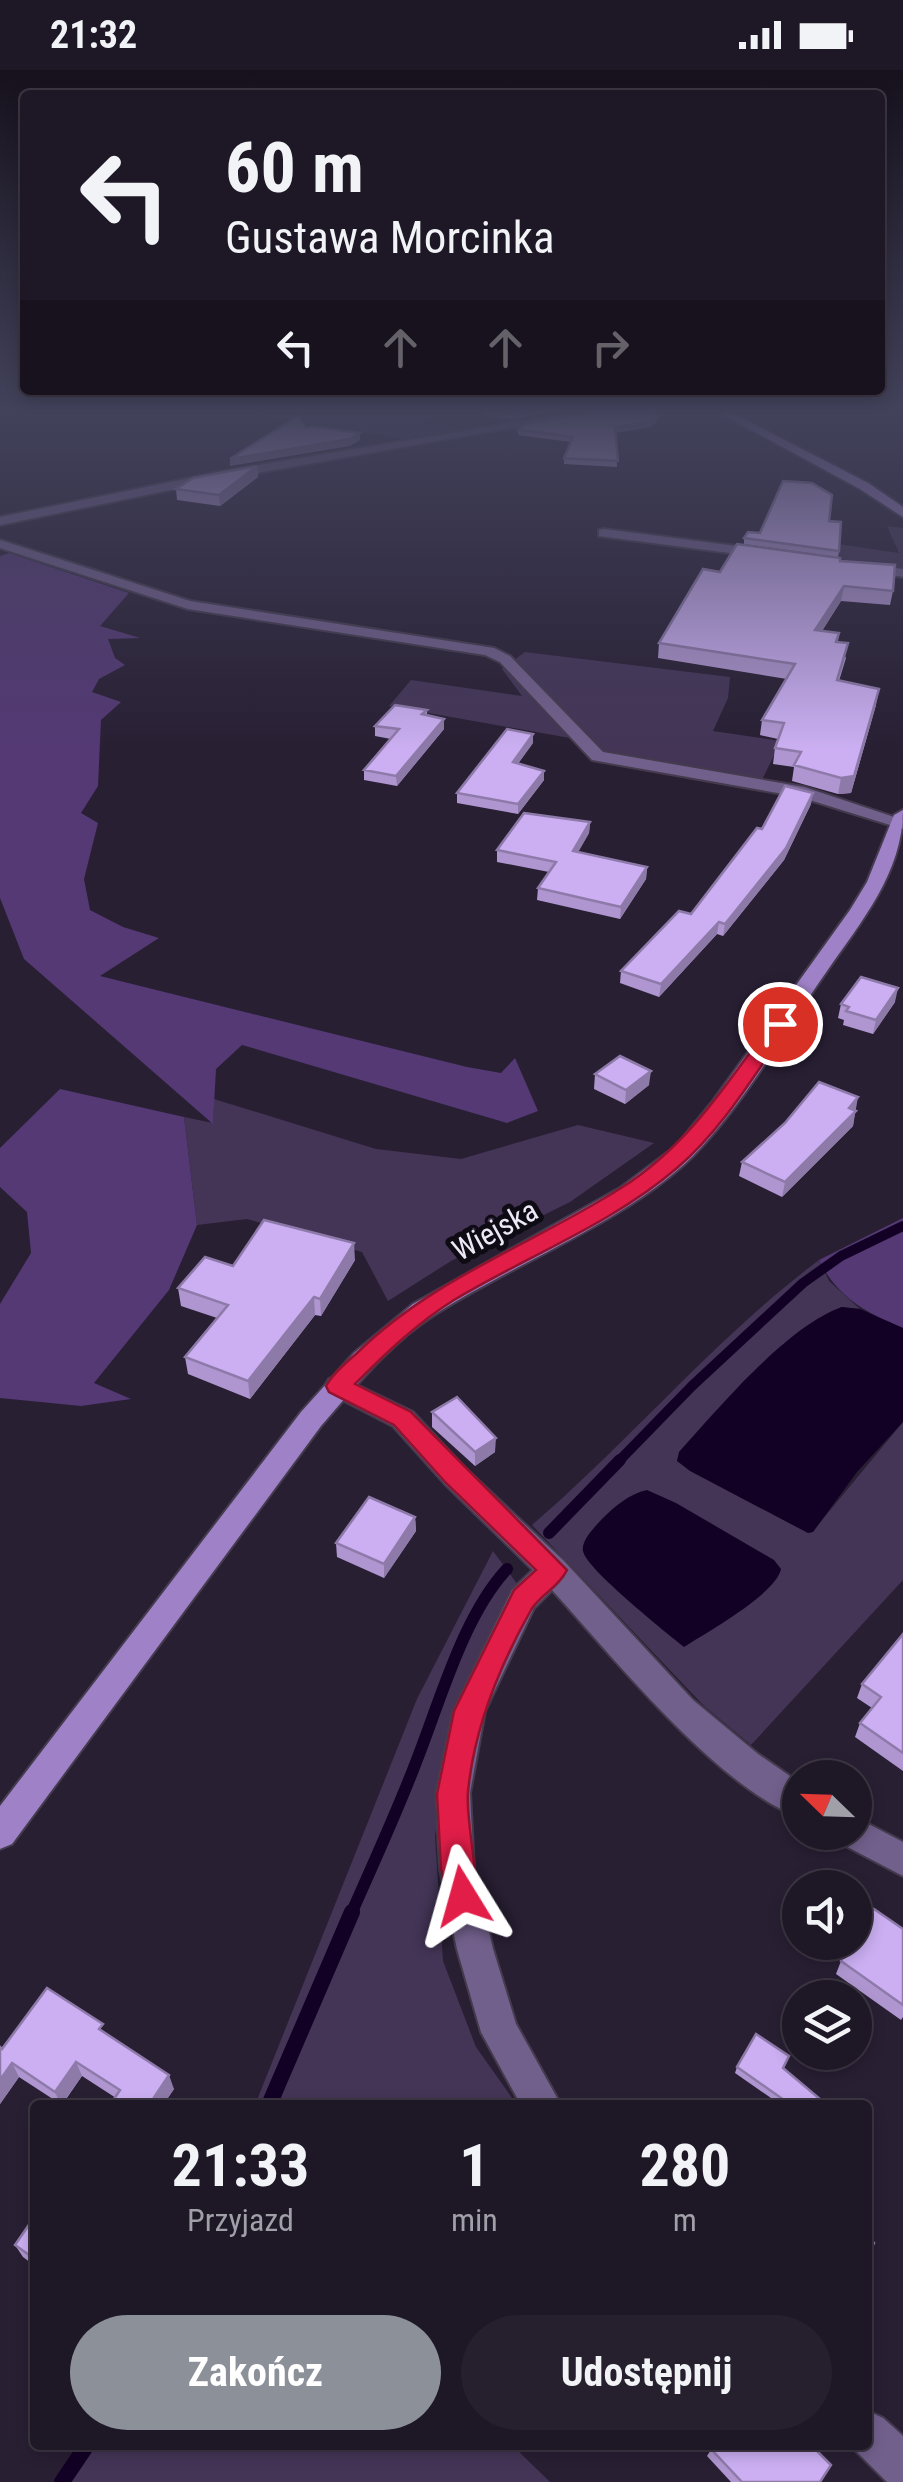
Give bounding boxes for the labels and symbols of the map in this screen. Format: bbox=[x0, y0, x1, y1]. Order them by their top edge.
pin bbox=[738, 982, 823, 1067]
street label: Wiejska bbox=[446, 1192, 544, 1268]
north arrow bbox=[782, 1760, 872, 1850]
position arrow bbox=[411, 1844, 515, 1948]

